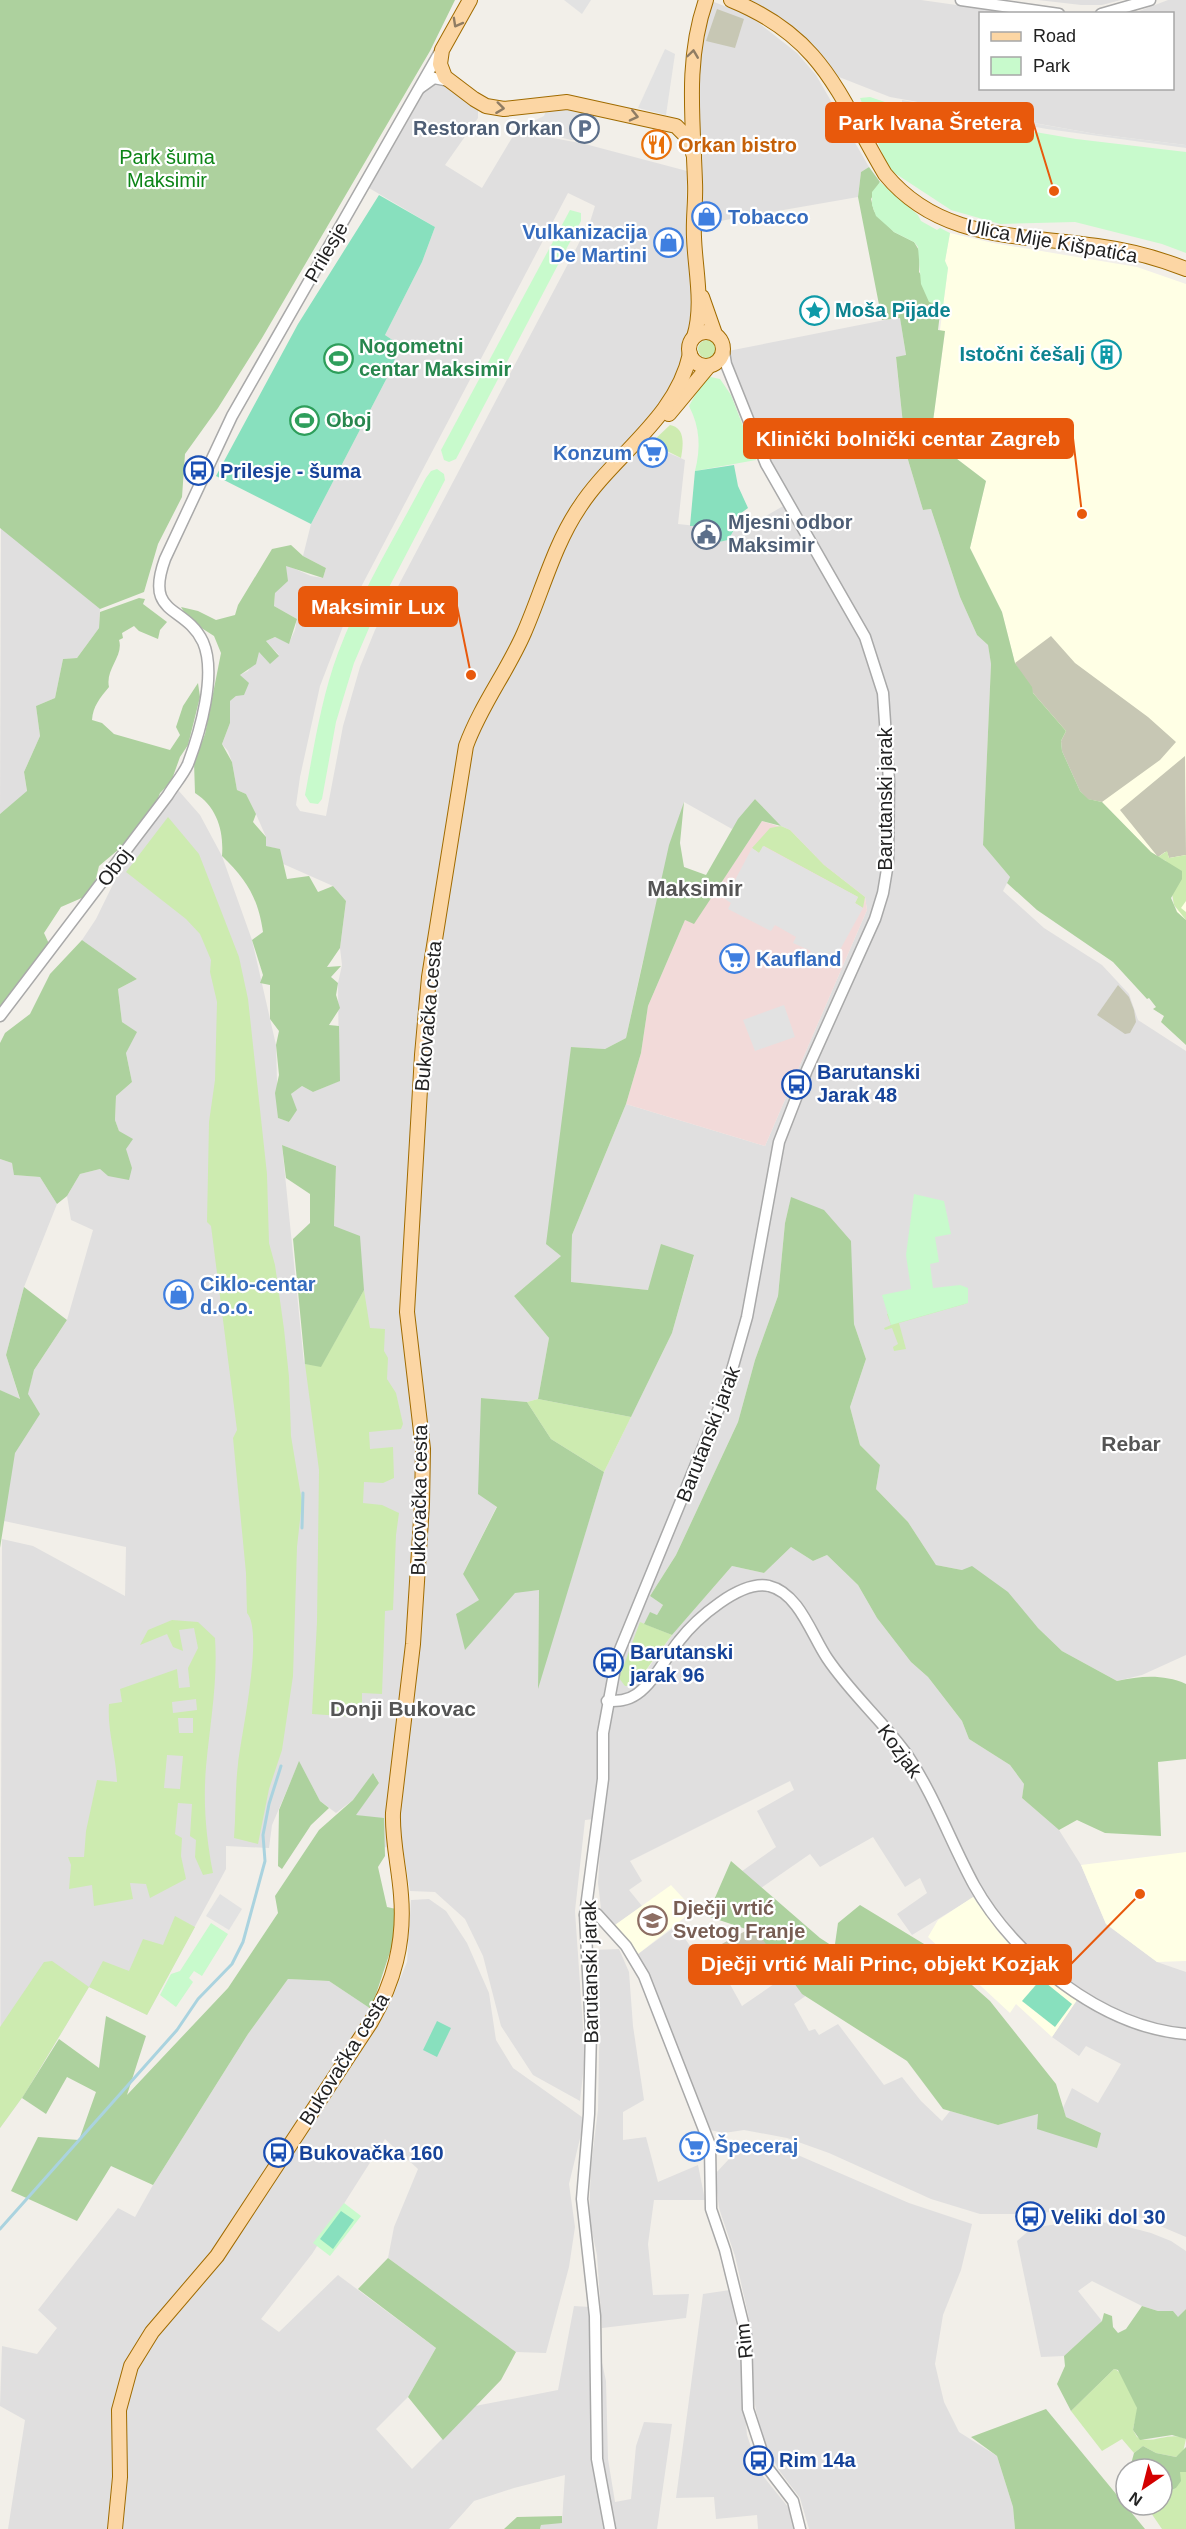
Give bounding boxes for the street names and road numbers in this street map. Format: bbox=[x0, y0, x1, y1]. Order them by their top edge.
street label: Ulica Mije Kišpatića bbox=[965, 215, 1140, 267]
street label: Prilesje bbox=[300, 218, 352, 286]
street label: Barutanski jarak bbox=[874, 726, 896, 871]
street label: Oboj bbox=[93, 844, 135, 890]
street label: Bukovačka cesta bbox=[410, 939, 446, 1092]
street label: Barutanski jarak bbox=[672, 1362, 744, 1505]
street label: Bukovačka cesta bbox=[407, 1423, 431, 1576]
street label: Kozjak bbox=[873, 1720, 927, 1783]
street label: Barutanski jarak bbox=[578, 1899, 602, 2044]
street label: Bukovačka cesta bbox=[295, 1988, 394, 2129]
street label: Rim bbox=[731, 2322, 757, 2360]

